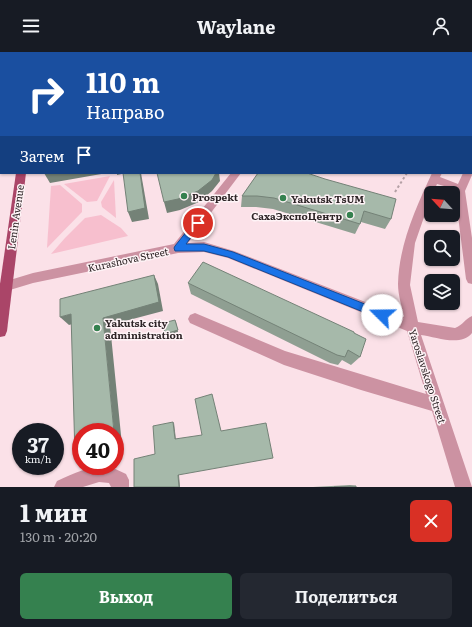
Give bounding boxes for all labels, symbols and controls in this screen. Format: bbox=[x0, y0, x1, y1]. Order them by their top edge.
text: Waylane bbox=[197, 13, 275, 40]
icon: menu bbox=[20, 15, 42, 37]
icon: person bbox=[430, 15, 452, 37]
text: 110 m bbox=[86, 60, 160, 102]
icon: right bbox=[20, 68, 72, 120]
text: Направо bbox=[86, 98, 164, 125]
text: Затем bbox=[20, 144, 65, 167]
icon: arrive bbox=[73, 144, 95, 166]
street label: Lenin Avenue bbox=[3, 184, 27, 250]
north arrow bbox=[424, 186, 460, 222]
map controls bbox=[424, 186, 460, 310]
place label: Prospekt bbox=[192, 189, 239, 204]
marker: Prospekt bbox=[179, 191, 189, 201]
place label: Yakutsk TsUM bbox=[291, 191, 364, 206]
marker: Yakutsk TsUM bbox=[278, 193, 288, 203]
pin bbox=[181, 206, 215, 240]
place label: СахаЭкспоЦентр bbox=[251, 208, 342, 223]
marker: СахаЭкспоЦентр bbox=[345, 210, 355, 220]
icon: arrive bbox=[187, 212, 209, 234]
button: search bbox=[424, 230, 460, 266]
street label: Kurashova Street bbox=[86, 243, 170, 275]
button: layers bbox=[424, 274, 460, 310]
position arrow bbox=[361, 294, 403, 336]
place label: Yakutsk city administration bbox=[105, 315, 183, 342]
marker: Yakutsk city administration bbox=[92, 323, 102, 333]
street label: Yaroslavskogo Street bbox=[406, 327, 450, 425]
speed limit sign: 40 bbox=[72, 423, 124, 475]
text: 37 bbox=[27, 429, 49, 459]
text: km/h bbox=[25, 451, 51, 466]
text: 1 мин bbox=[20, 494, 87, 529]
button: close bbox=[410, 500, 452, 542]
text: 130 m · 20:20 bbox=[20, 527, 97, 546]
button: Выход bbox=[20, 573, 232, 619]
button: Поделиться bbox=[240, 573, 452, 619]

